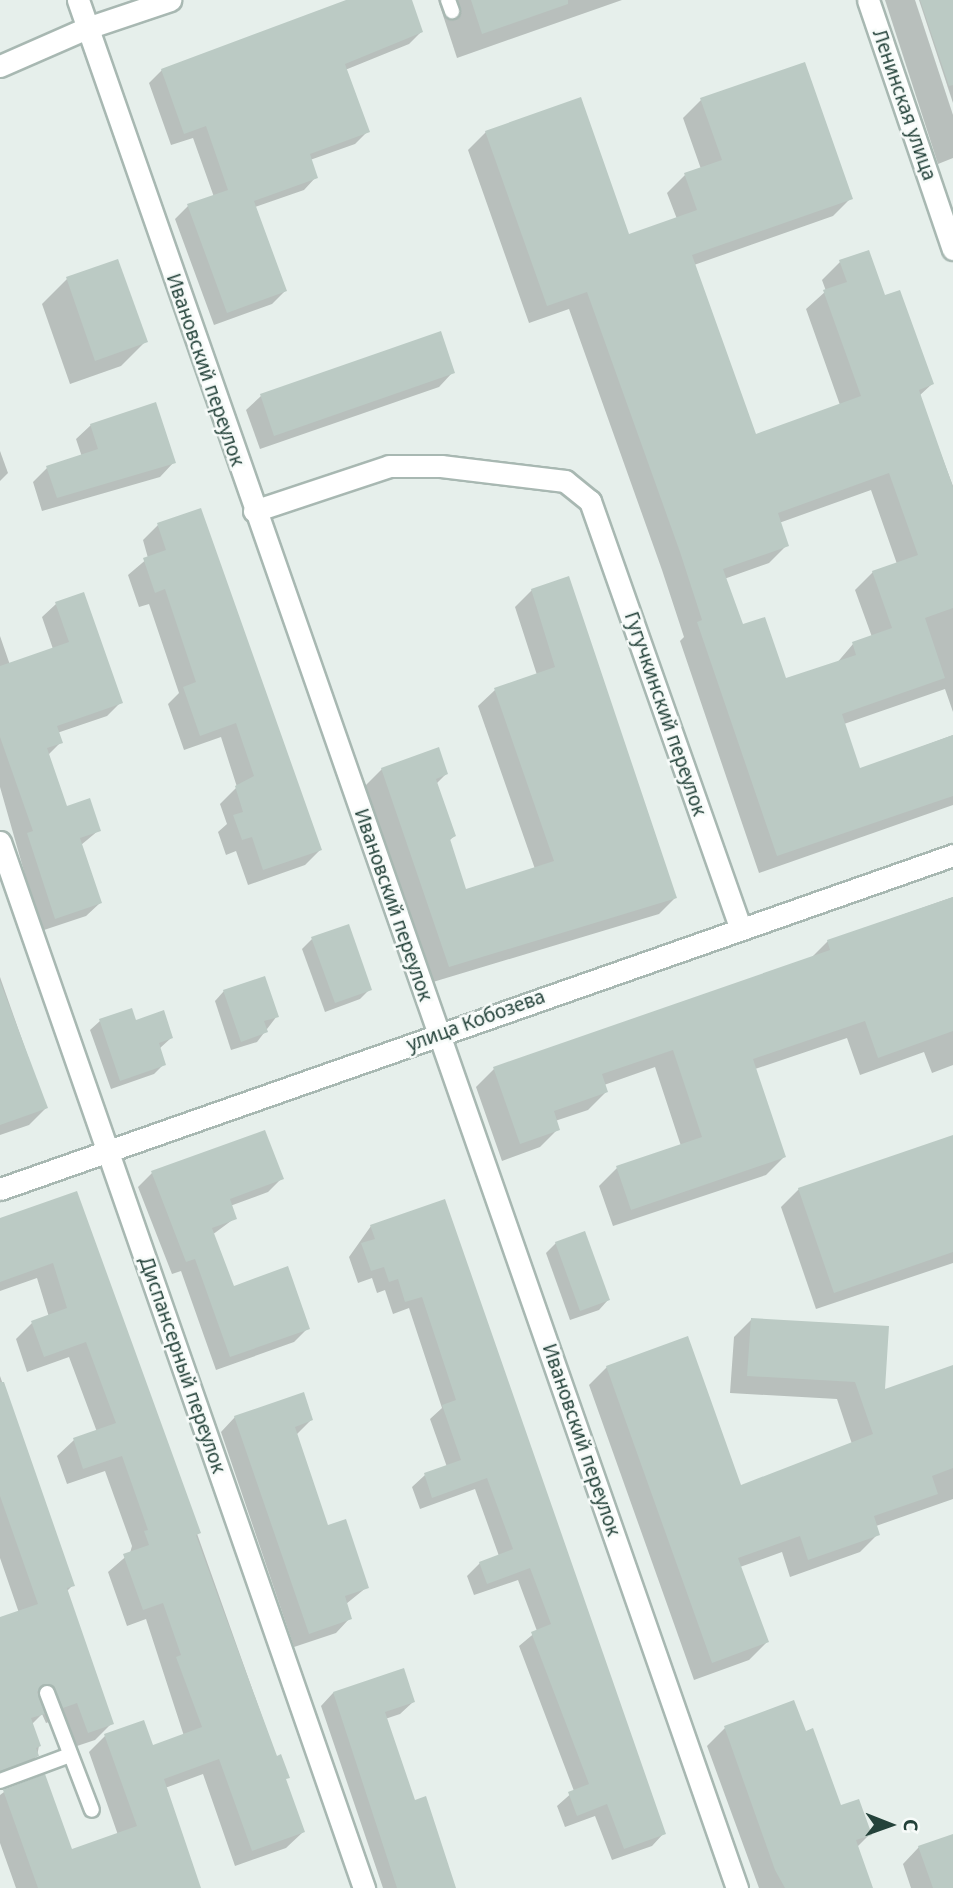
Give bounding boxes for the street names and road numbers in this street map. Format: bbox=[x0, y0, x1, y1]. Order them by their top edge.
street label: Ленинская улица bbox=[867, 26, 941, 184]
street label: Ивановский переулок bbox=[161, 271, 249, 469]
street label: Гугучкинский переулок bbox=[619, 609, 711, 819]
street label: Ивановский переулок bbox=[349, 806, 437, 1004]
street label: улица Кобозева bbox=[404, 985, 548, 1057]
street label: Диспансерный переулок bbox=[134, 1254, 230, 1476]
street label: Ивановский переулок bbox=[537, 1341, 625, 1539]

